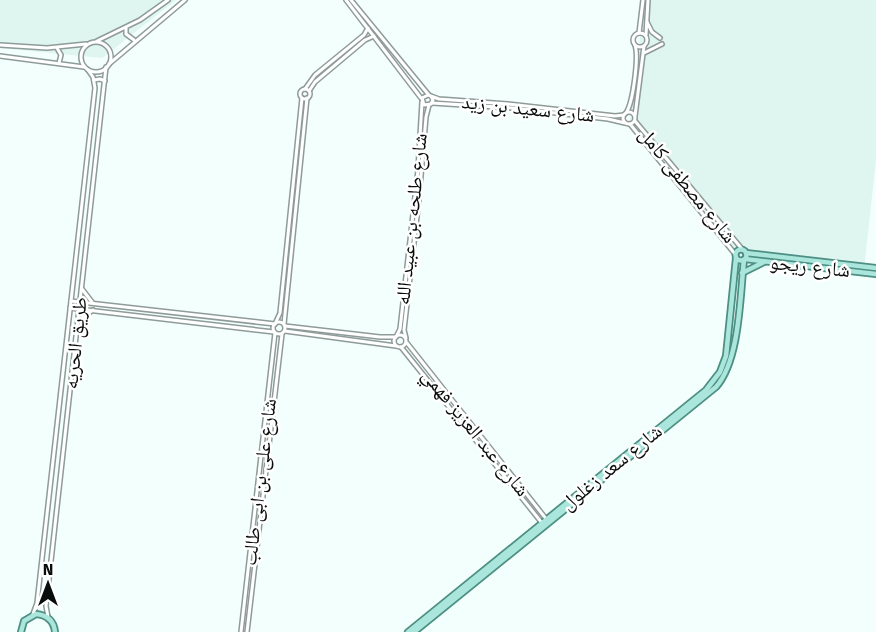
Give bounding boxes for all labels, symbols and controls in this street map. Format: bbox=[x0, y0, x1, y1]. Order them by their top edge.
street label: شارع سعيد بن زيد bbox=[460, 89, 596, 128]
street label: شارع مصطفى كامل bbox=[633, 122, 742, 248]
street label: شارع طلحه بن عبيد الله bbox=[390, 132, 433, 306]
street label: شارع ريجو bbox=[769, 250, 851, 283]
street label: طريق الحريه bbox=[58, 296, 92, 390]
street label: شارع عبد العزيز فهمي bbox=[414, 363, 535, 503]
street label: شارع على بن ابى طالب bbox=[237, 397, 282, 567]
street label: شارع سعد زغلول bbox=[555, 419, 667, 516]
north arrow bbox=[18, 554, 78, 614]
text: N bbox=[43, 560, 53, 579]

